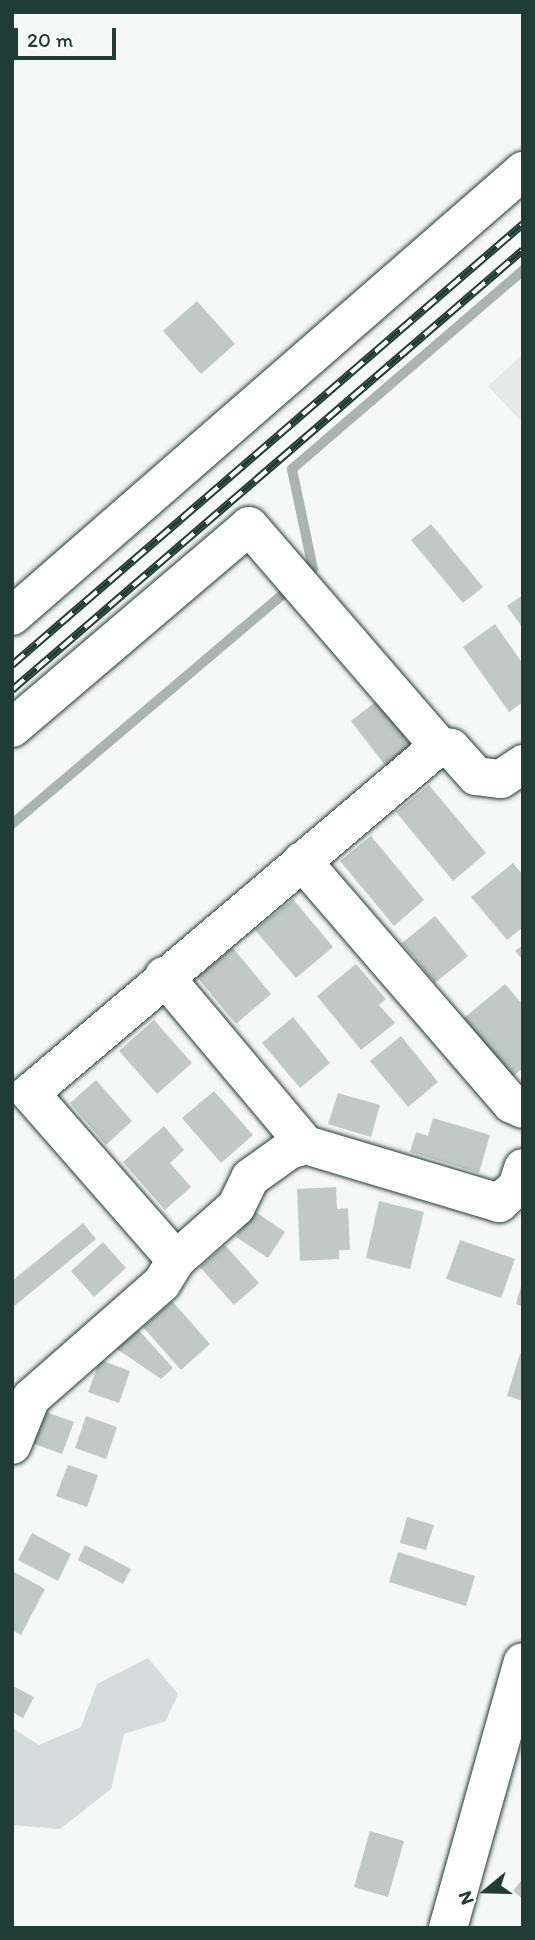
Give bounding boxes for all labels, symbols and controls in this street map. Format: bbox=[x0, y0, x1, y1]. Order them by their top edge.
scale bar bbox=[18, 14, 119, 58]
text: 20 m bbox=[27, 27, 73, 52]
north arrow bbox=[451, 1856, 521, 1926]
text: N bbox=[453, 1888, 479, 1908]

